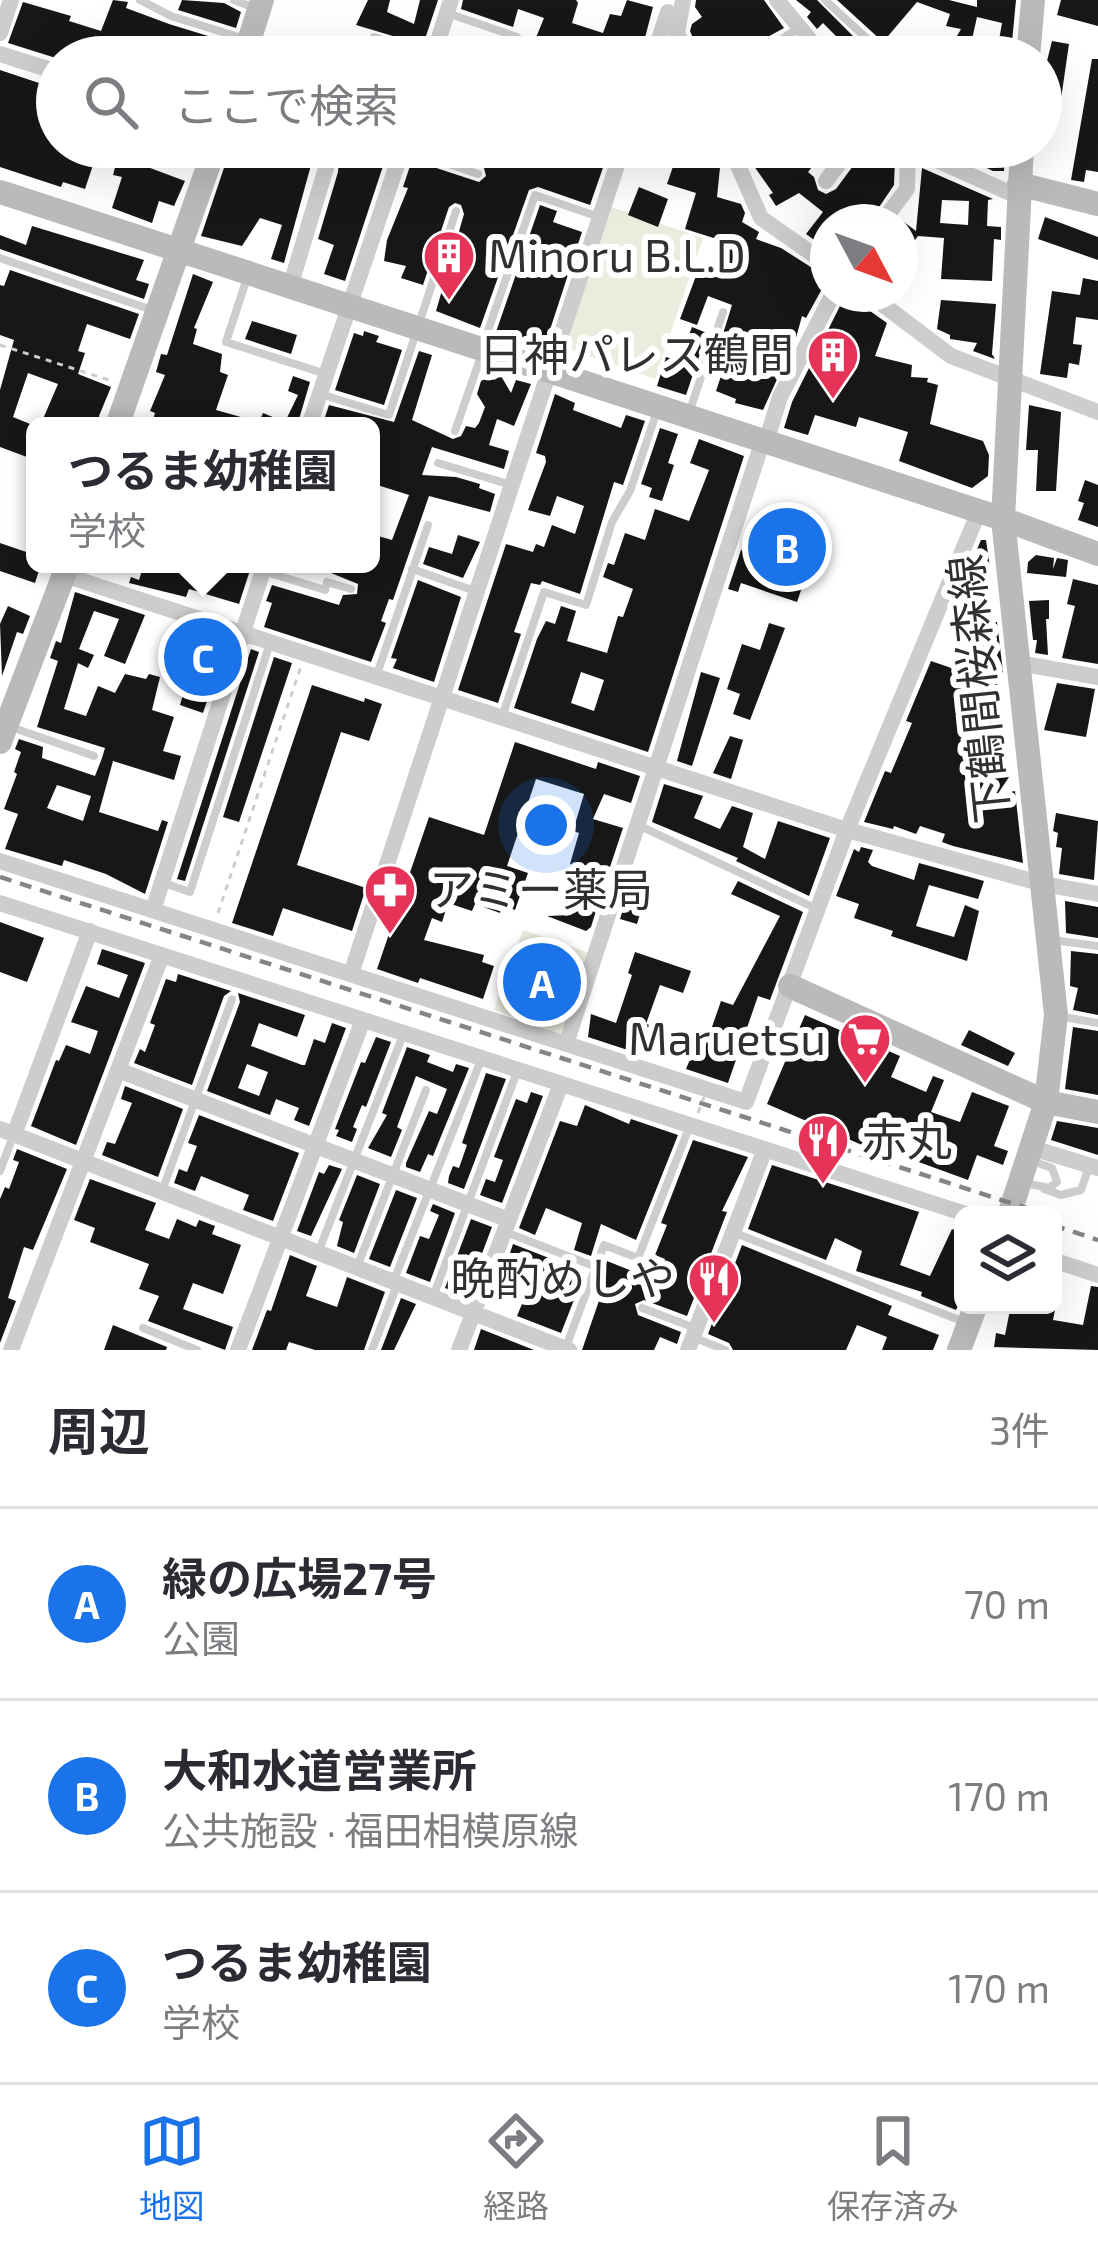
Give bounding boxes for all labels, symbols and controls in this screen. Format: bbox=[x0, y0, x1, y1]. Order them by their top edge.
search box bbox=[36, 36, 1062, 168]
icon: search bbox=[78, 69, 144, 135]
text: ここで検索 bbox=[174, 77, 399, 131]
north arrow bbox=[810, 204, 918, 312]
place label: Minoru B.L.D bbox=[488, 227, 746, 281]
building icon: Minoru B.L.D bbox=[421, 228, 477, 302]
place label: 日神パレス鶴間 bbox=[479, 326, 794, 380]
building icon: 日神パレス鶴間 bbox=[805, 327, 861, 401]
popup bbox=[26, 417, 380, 573]
text: つるま幼稚園 bbox=[68, 442, 338, 496]
pin: B bbox=[748, 502, 826, 592]
text: 学校 bbox=[68, 506, 146, 553]
street label: 下鶴間桜森線 bbox=[936, 552, 1018, 826]
pin: C bbox=[164, 612, 242, 702]
your location bbox=[516, 795, 576, 855]
place label: アミー薬局 bbox=[429, 861, 653, 915]
pharmacy icon: アミー薬局 bbox=[362, 862, 418, 936]
pin: A bbox=[503, 937, 581, 1027]
place label: Maruetsu bbox=[628, 1010, 826, 1064]
supermarket icon: Maruetsu bbox=[837, 1011, 893, 1085]
place label: 赤丸 bbox=[862, 1111, 952, 1165]
restaurant icon: 赤丸 bbox=[795, 1112, 851, 1186]
map controls bbox=[954, 1206, 1062, 1314]
button: layers bbox=[954, 1206, 1062, 1314]
place label: 晩酌めしや bbox=[450, 1250, 675, 1304]
restaurant icon: 晩酌めしや bbox=[686, 1251, 742, 1325]
text: 周辺 bbox=[48, 1399, 150, 1460]
text: 3件 bbox=[989, 1406, 1050, 1453]
text: 緑の広場27号 bbox=[162, 1550, 437, 1604]
text: A bbox=[74, 1580, 100, 1627]
text: 70 m bbox=[964, 1580, 1050, 1627]
text: 公園 bbox=[162, 1614, 240, 1661]
text: 大和水道営業所 bbox=[162, 1742, 477, 1796]
text: B bbox=[75, 1772, 99, 1819]
text: 170 m bbox=[948, 1772, 1050, 1819]
text: 公共施設 · 福田相模原線 bbox=[162, 1806, 579, 1853]
text: つるま幼稚園 bbox=[162, 1934, 432, 1988]
text: C bbox=[76, 1964, 98, 2011]
text: 170 m bbox=[948, 1964, 1050, 2011]
text: 学校 bbox=[162, 1998, 240, 2045]
tab: 地図 bbox=[139, 2108, 205, 2228]
tab: 経路 bbox=[483, 2108, 549, 2228]
tab: 保存済み bbox=[827, 2108, 959, 2228]

